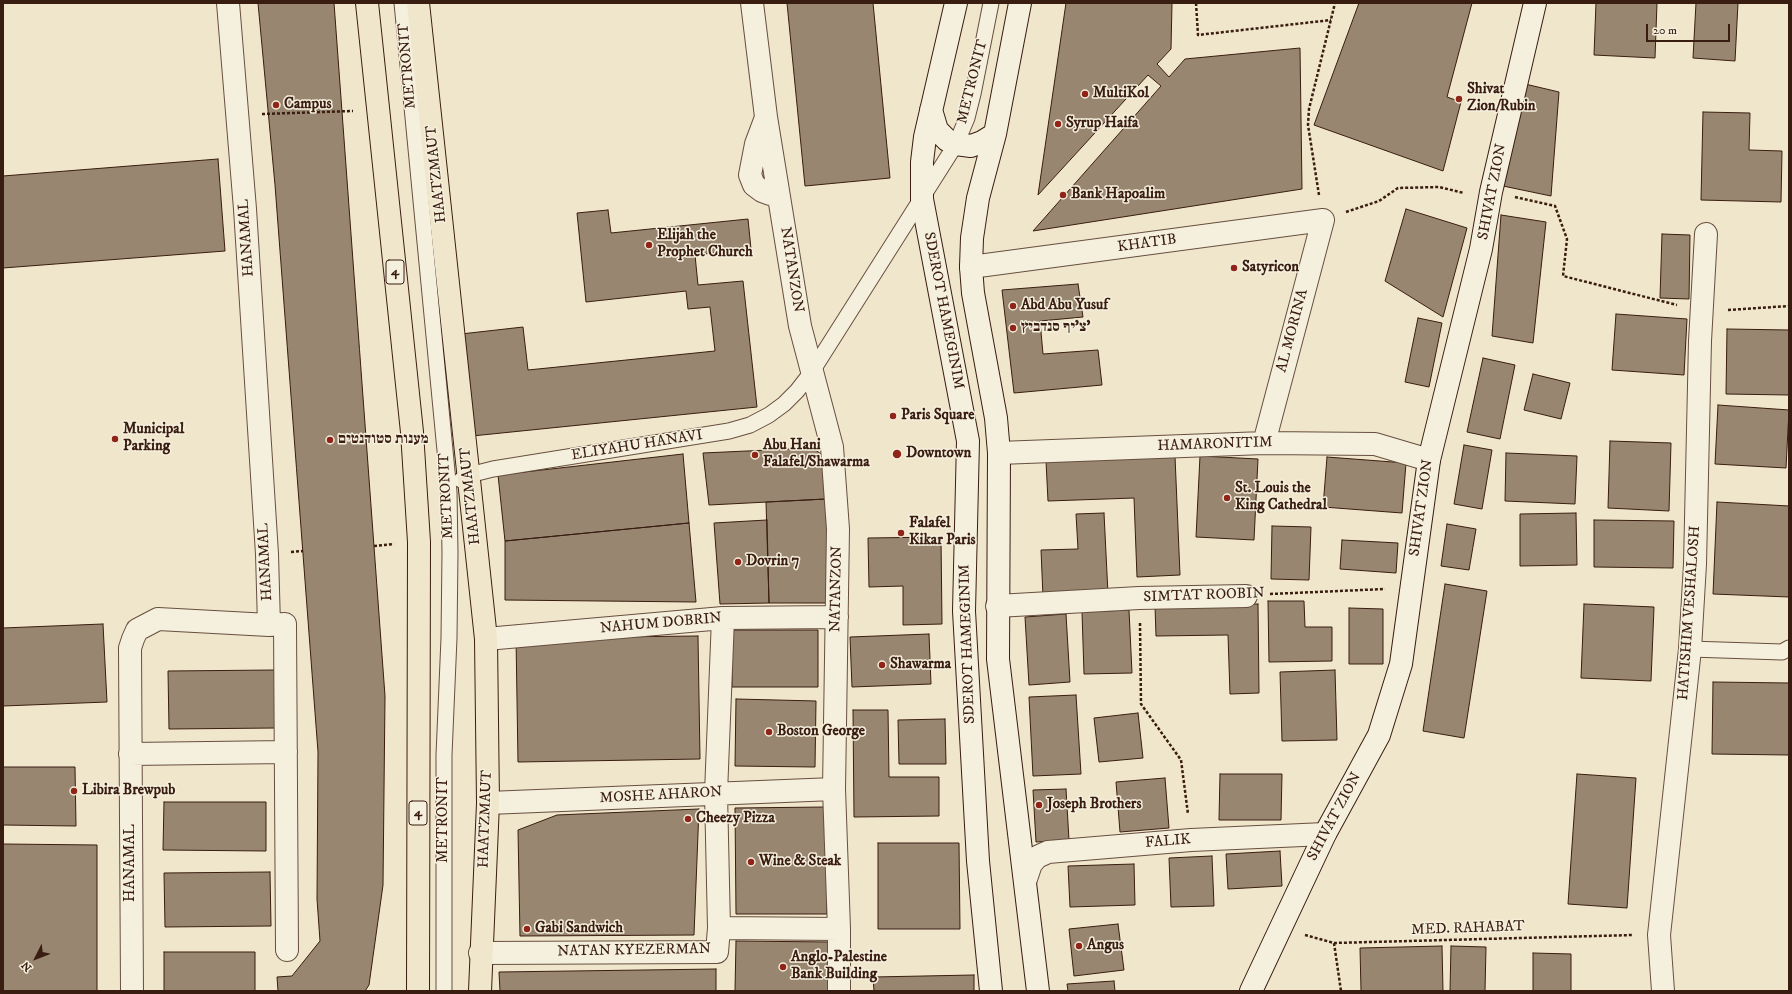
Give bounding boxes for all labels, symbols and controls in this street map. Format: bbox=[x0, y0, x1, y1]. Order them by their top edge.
scale bar bbox=[1648, 16, 1732, 42]
street label: METRONIT bbox=[395, 22, 421, 110]
text: 20 m bbox=[1653, 23, 1677, 38]
street label: METRONIT bbox=[954, 38, 992, 126]
place label: Shivat Zion/Rubin bbox=[1467, 81, 1536, 116]
place label: MultiKol bbox=[1093, 85, 1149, 103]
marker: MultiKol bbox=[1080, 89, 1090, 99]
marker: Shivat Zion/Rubin bbox=[1454, 94, 1464, 104]
place label: Campus bbox=[284, 96, 331, 114]
marker: Campus bbox=[271, 100, 281, 110]
place label: Syrup Haifa bbox=[1066, 115, 1138, 133]
marker: Syrup Haifa bbox=[1053, 119, 1063, 129]
street label: HAATZMAUT bbox=[423, 124, 451, 224]
street label: SHIVAT ZION bbox=[1475, 142, 1511, 242]
place label: Bank Hapoalim bbox=[1071, 186, 1165, 204]
marker: Bank Hapoalim bbox=[1058, 190, 1068, 200]
street label: HANAMAL bbox=[235, 199, 259, 277]
street label: NATANZON bbox=[775, 226, 807, 314]
place label: Elijah the Prophet Church bbox=[657, 227, 753, 262]
street label: SDEROT HAMEGINIM bbox=[919, 231, 967, 391]
street label: KHATIB bbox=[1116, 231, 1178, 257]
marker: Elijah the Prophet Church bbox=[644, 240, 654, 250]
place label: Satyricon bbox=[1242, 259, 1299, 277]
road number: 4 bbox=[386, 260, 404, 284]
marker: Satyricon bbox=[1229, 263, 1239, 273]
street label: AL MORINA bbox=[1273, 287, 1313, 375]
place label: Abd Abu Yusuf bbox=[1021, 297, 1108, 315]
marker: Abd Abu Yusuf bbox=[1008, 301, 1018, 311]
place label: צ'יף סנדביץ' bbox=[1021, 319, 1090, 337]
marker: צ'יף סנדביץ' bbox=[1008, 323, 1018, 333]
place label: Paris Square bbox=[901, 407, 974, 425]
marker: Paris Square bbox=[888, 411, 898, 421]
place label: Municipal Parking bbox=[123, 421, 184, 456]
street label: ELIYAHU HANAVI bbox=[570, 427, 704, 465]
place label: מענות סטודנטים bbox=[338, 431, 429, 449]
marker: Municipal Parking bbox=[110, 434, 120, 444]
street label: HAMARONITIM bbox=[1157, 434, 1273, 456]
marker: מענות סטודנטים bbox=[325, 435, 335, 445]
place label: Abu Hani Falafel/Shawarma bbox=[763, 437, 870, 472]
place label: Downtown bbox=[906, 445, 971, 463]
street label: HAATZMAUT bbox=[457, 446, 485, 546]
marker: Downtown bbox=[891, 448, 903, 460]
marker: Abu Hani Falafel/Shawarma bbox=[750, 450, 760, 460]
street label: METRONIT bbox=[436, 453, 458, 539]
street label: SHIVAT ZION bbox=[1406, 458, 1438, 558]
place label: St. Louis the King Cathedral bbox=[1235, 480, 1327, 515]
marker: St. Louis the King Cathedral bbox=[1222, 493, 1232, 503]
place label: Falafel Kikar Paris bbox=[909, 515, 976, 550]
street label: HANAMAL bbox=[255, 523, 277, 601]
street label: HATISHIM VESHALOSH bbox=[1675, 525, 1705, 701]
marker: Falafel Kikar Paris bbox=[896, 528, 906, 538]
street label: NATANZON bbox=[827, 546, 847, 632]
place label: Dovrin 7 bbox=[746, 553, 799, 571]
marker: Dovrin 7 bbox=[733, 557, 743, 567]
street label: SDEROT HAMEGINIM bbox=[956, 564, 980, 724]
street label: SIMTAT ROOBIN bbox=[1143, 585, 1265, 607]
street label: NAHUM DOBRIN bbox=[599, 610, 723, 638]
place label: Shawarma bbox=[890, 656, 951, 674]
marker: Shawarma bbox=[877, 660, 887, 670]
place label: Boston George bbox=[777, 723, 865, 741]
marker: Boston George bbox=[764, 727, 774, 737]
street label: HAATZMAUT bbox=[475, 770, 497, 868]
street label: SHIVAT ZION bbox=[1304, 770, 1366, 864]
street label: METRONIT bbox=[435, 777, 453, 863]
place label: Libira Brewpub bbox=[82, 782, 175, 800]
street label: MOSHE AHARON bbox=[599, 784, 723, 808]
marker: Libira Brewpub bbox=[69, 786, 79, 796]
place label: Joseph Brothers bbox=[1047, 796, 1141, 814]
marker: Joseph Brothers bbox=[1034, 800, 1044, 810]
road number: 4 bbox=[409, 801, 427, 825]
place label: Cheezy Pizza bbox=[696, 810, 775, 828]
marker: Cheezy Pizza bbox=[683, 814, 693, 824]
street label: HANAMAL bbox=[122, 824, 140, 902]
street label: FALIK bbox=[1144, 831, 1192, 853]
place label: Wine & Steak bbox=[759, 853, 841, 871]
marker: Wine & Steak bbox=[746, 857, 756, 867]
street label: MED. RAHABAT bbox=[1411, 918, 1525, 940]
place label: Gabi Sandwich bbox=[535, 920, 623, 938]
marker: Gabi Sandwich bbox=[522, 924, 532, 934]
place label: Angus bbox=[1087, 937, 1124, 955]
north arrow bbox=[16, 938, 56, 978]
street label: NATAN KYEZERMAN bbox=[557, 941, 711, 961]
marker: Angus bbox=[1074, 941, 1084, 951]
place label: Anglo-Palestine Bank Building bbox=[791, 949, 887, 984]
text: N bbox=[19, 958, 35, 974]
marker: Anglo-Palestine Bank Building bbox=[778, 962, 788, 972]

